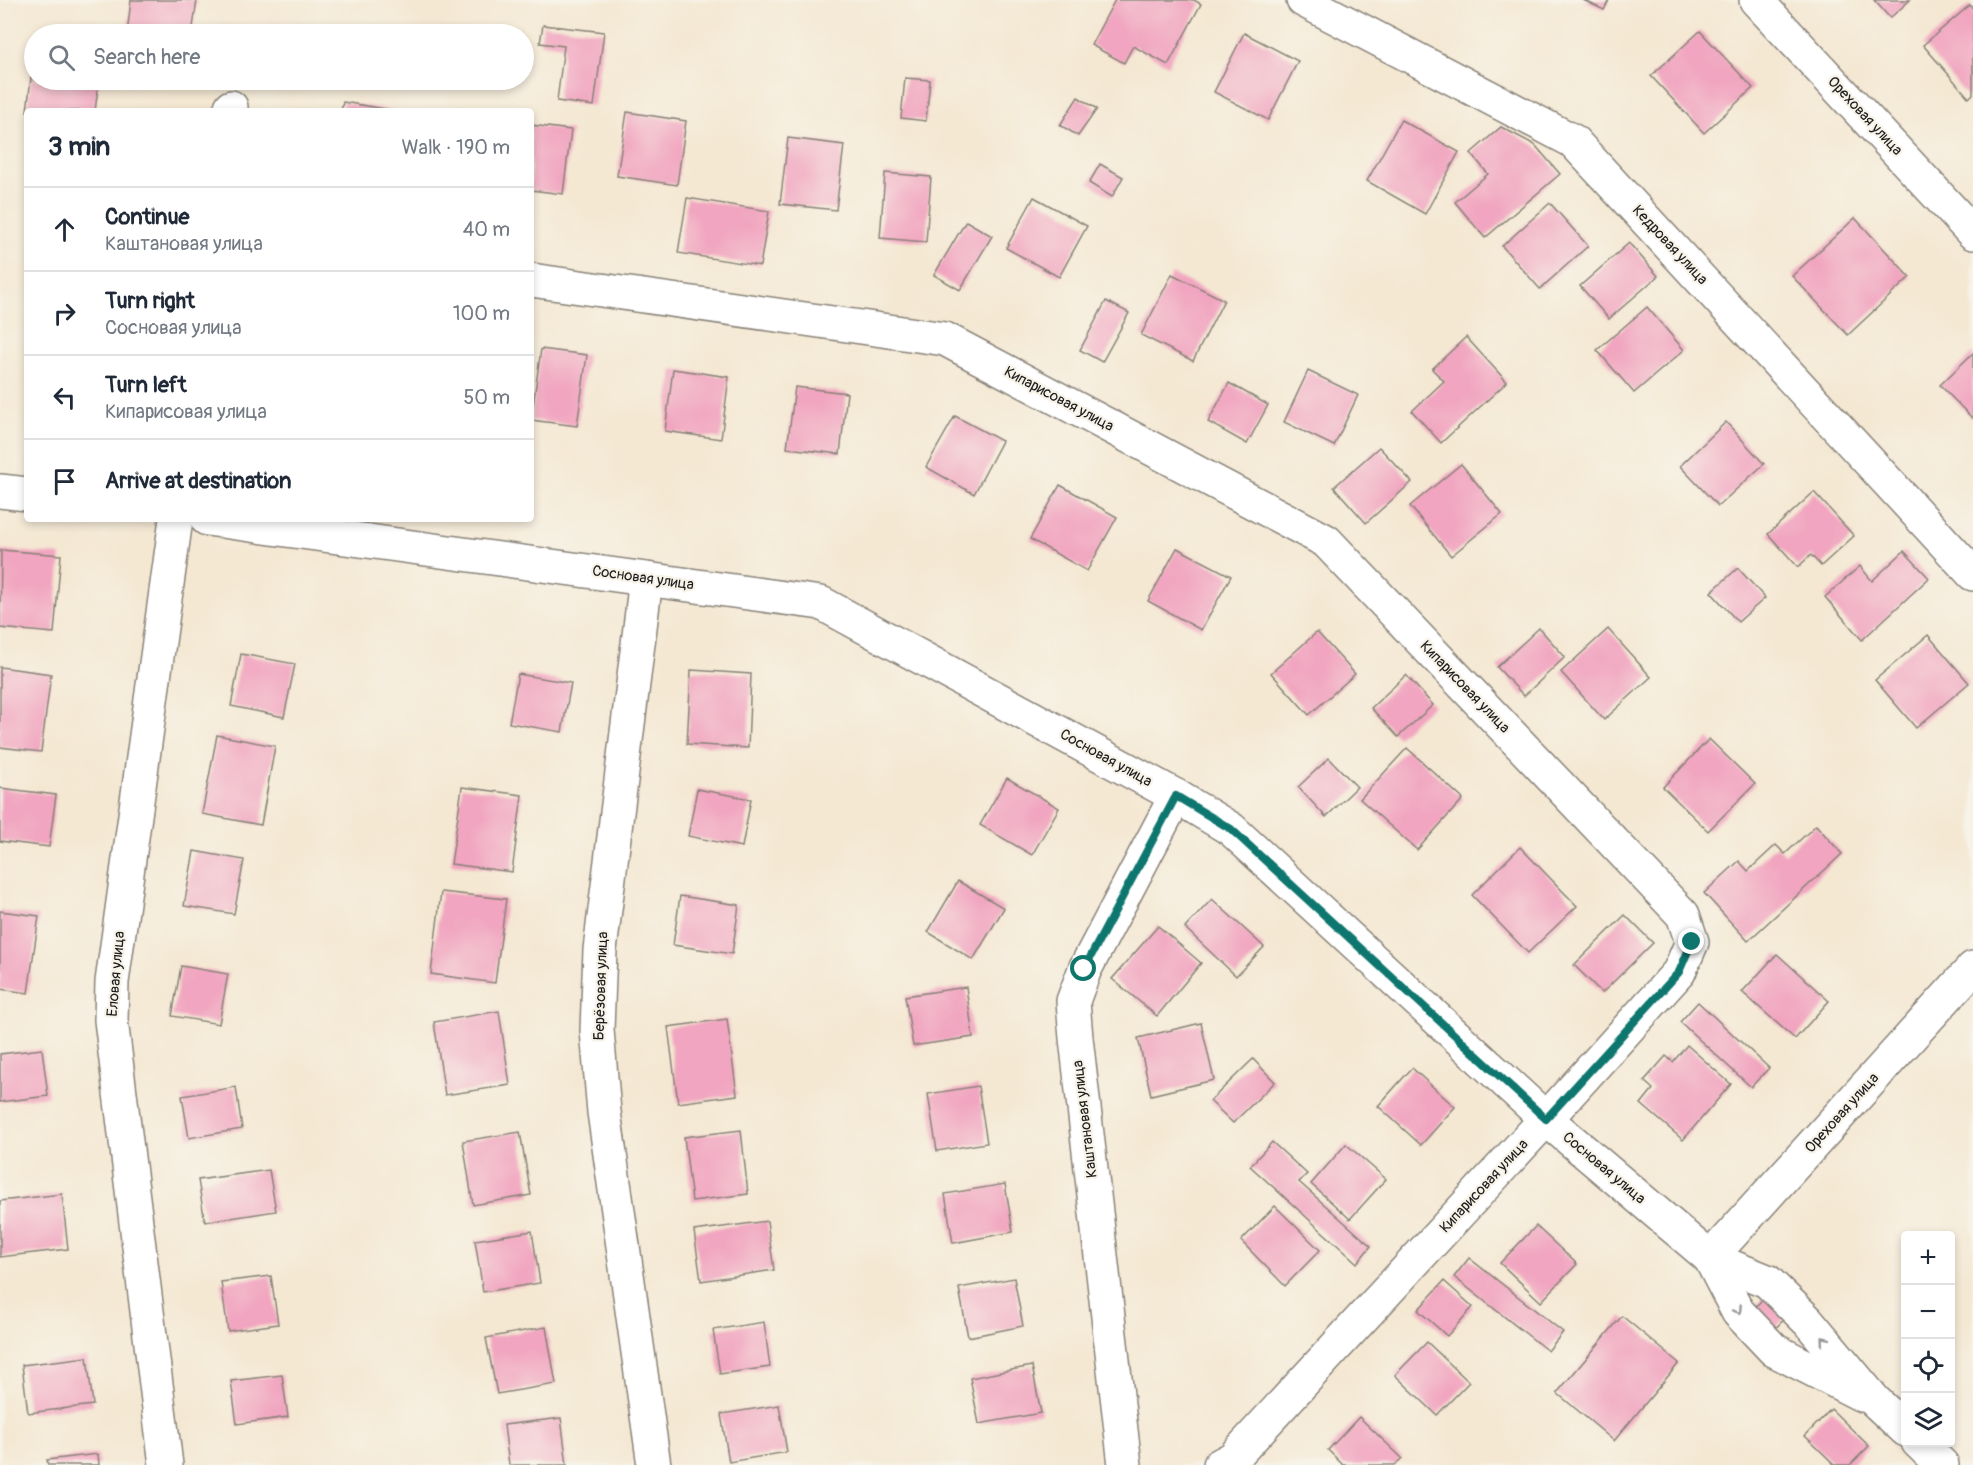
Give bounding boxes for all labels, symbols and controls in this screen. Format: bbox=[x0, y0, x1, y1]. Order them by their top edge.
search box bbox=[24, 24, 534, 90]
icon: search bbox=[45, 41, 78, 74]
text: Search here bbox=[93, 43, 200, 71]
street label: Ореховая улица bbox=[1823, 72, 1907, 160]
text: 3 min bbox=[48, 131, 110, 163]
text: Walk · 190 m bbox=[402, 135, 510, 160]
street label: Кедровая улица bbox=[1628, 201, 1712, 289]
text: Continue bbox=[105, 203, 189, 231]
icon: ahead bbox=[48, 213, 81, 246]
text: 40 m bbox=[463, 217, 510, 242]
text: Каштановая улица bbox=[105, 231, 263, 256]
text: Turn right bbox=[105, 287, 195, 315]
icon: right bbox=[48, 297, 81, 330]
text: 100 m bbox=[453, 301, 510, 326]
text: Сосновая улица bbox=[105, 315, 242, 340]
street label: Кипарисовая улица bbox=[1001, 362, 1117, 436]
text: Turn left bbox=[105, 371, 187, 399]
icon: left bbox=[48, 381, 81, 414]
text: 50 m bbox=[463, 385, 510, 410]
text: Кипарисовая улица bbox=[105, 399, 267, 424]
icon: arrive bbox=[48, 465, 81, 498]
text: Arrive at destination bbox=[105, 467, 291, 495]
street label: Сосновая улица bbox=[591, 561, 695, 595]
street label: Кипарисовая улица bbox=[1416, 637, 1514, 737]
street label: Сосновая улица bbox=[1057, 725, 1155, 791]
route end bbox=[1678, 928, 1704, 954]
street label: Еловая улица bbox=[103, 930, 129, 1018]
street label: Берёзовая улица bbox=[590, 931, 612, 1041]
route start bbox=[1070, 955, 1096, 981]
street label: Каштановая улица bbox=[1068, 1059, 1102, 1179]
street label: Ореховая улица bbox=[1801, 1069, 1883, 1157]
street label: Сосновая улица bbox=[1559, 1128, 1649, 1208]
street label: Кипарисовая улица bbox=[1436, 1135, 1532, 1237]
map controls bbox=[1901, 1231, 1955, 1447]
button: + bbox=[1901, 1231, 1955, 1285]
button: − bbox=[1901, 1285, 1955, 1339]
one-way arrow bbox=[1730, 1303, 1741, 1314]
one-way arrow bbox=[1820, 1336, 1831, 1347]
button: locate bbox=[1901, 1339, 1955, 1393]
button: layers bbox=[1901, 1393, 1955, 1447]

